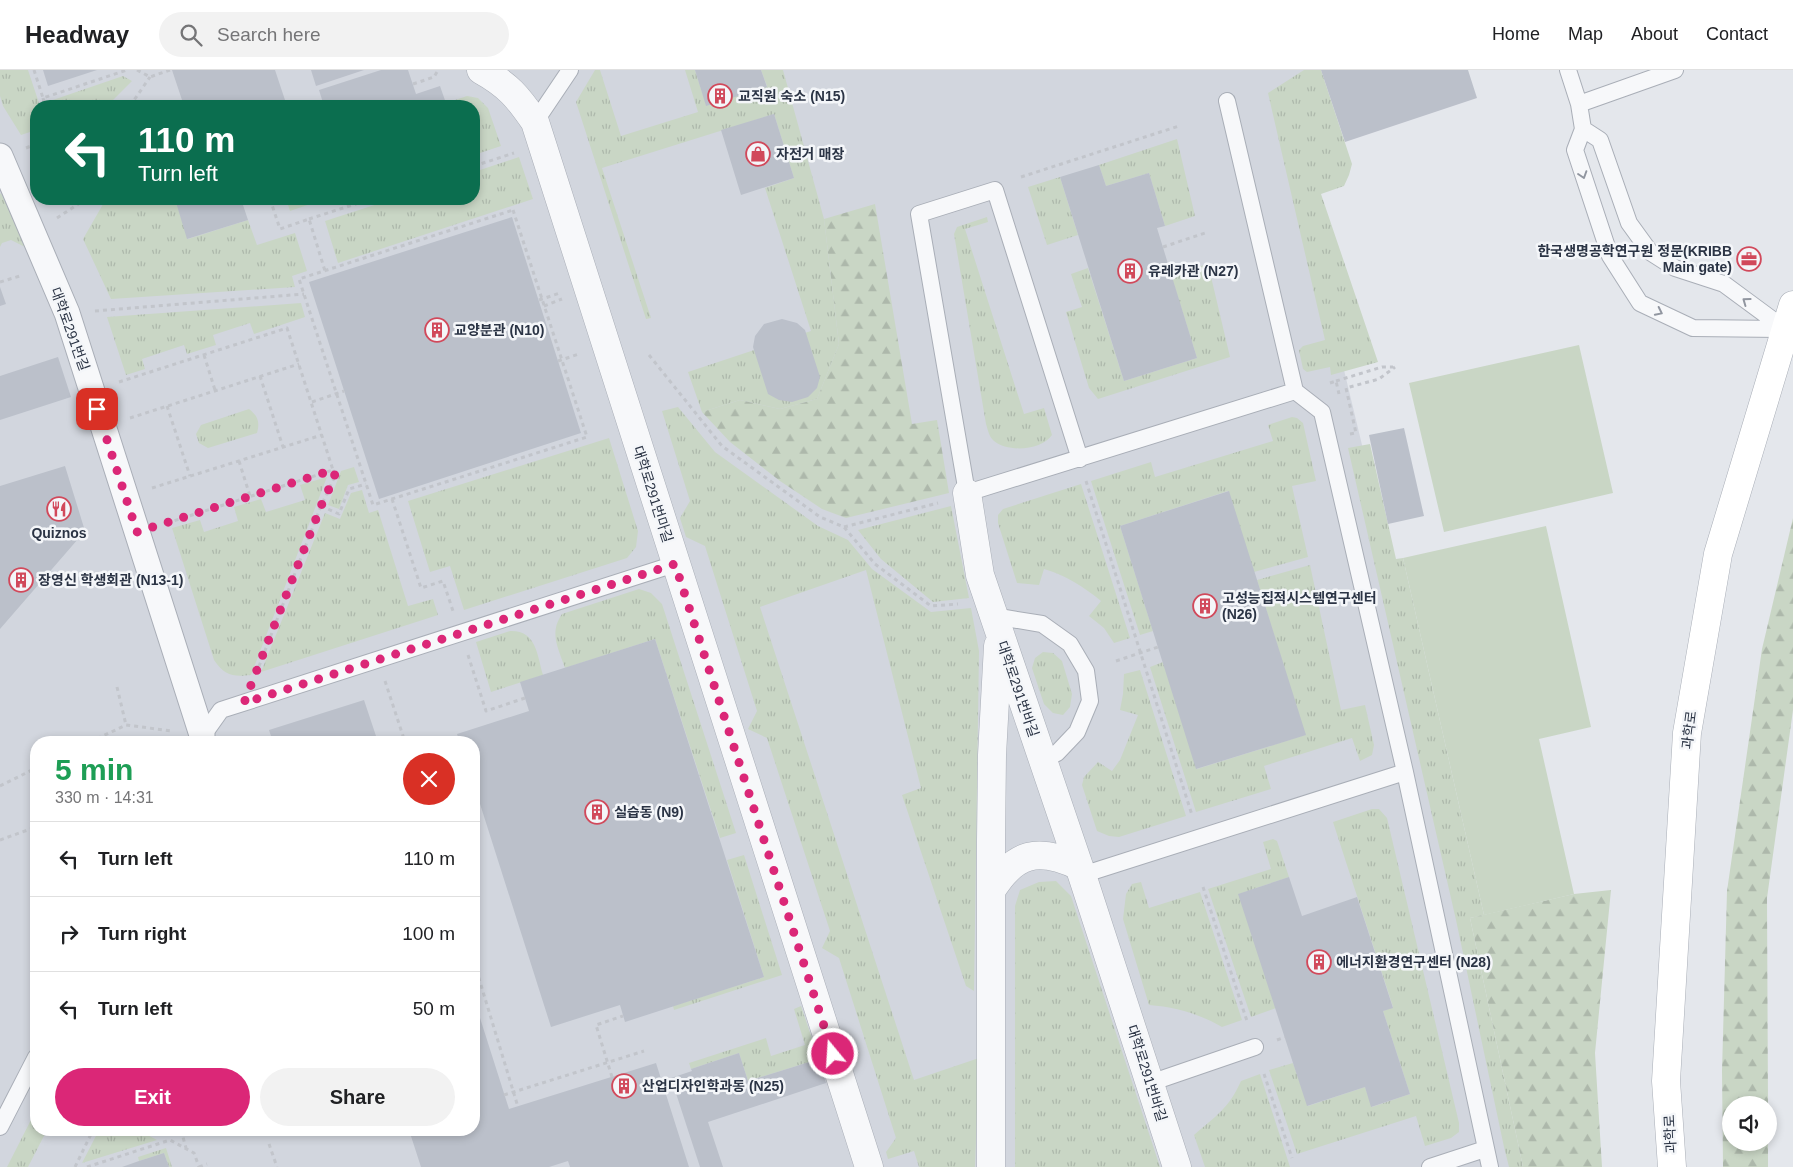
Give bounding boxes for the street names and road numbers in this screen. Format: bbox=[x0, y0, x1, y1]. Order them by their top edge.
street label: 대학로291번길 bbox=[47, 285, 93, 373]
street label: 대학로291번마길 bbox=[630, 444, 676, 544]
street label: 대학로291번바길 bbox=[994, 639, 1042, 739]
street label: 과학로 bbox=[1679, 710, 1699, 750]
street label: 대학로291번바길 bbox=[1124, 1023, 1170, 1123]
street label: 과학로 bbox=[1661, 1114, 1679, 1154]

